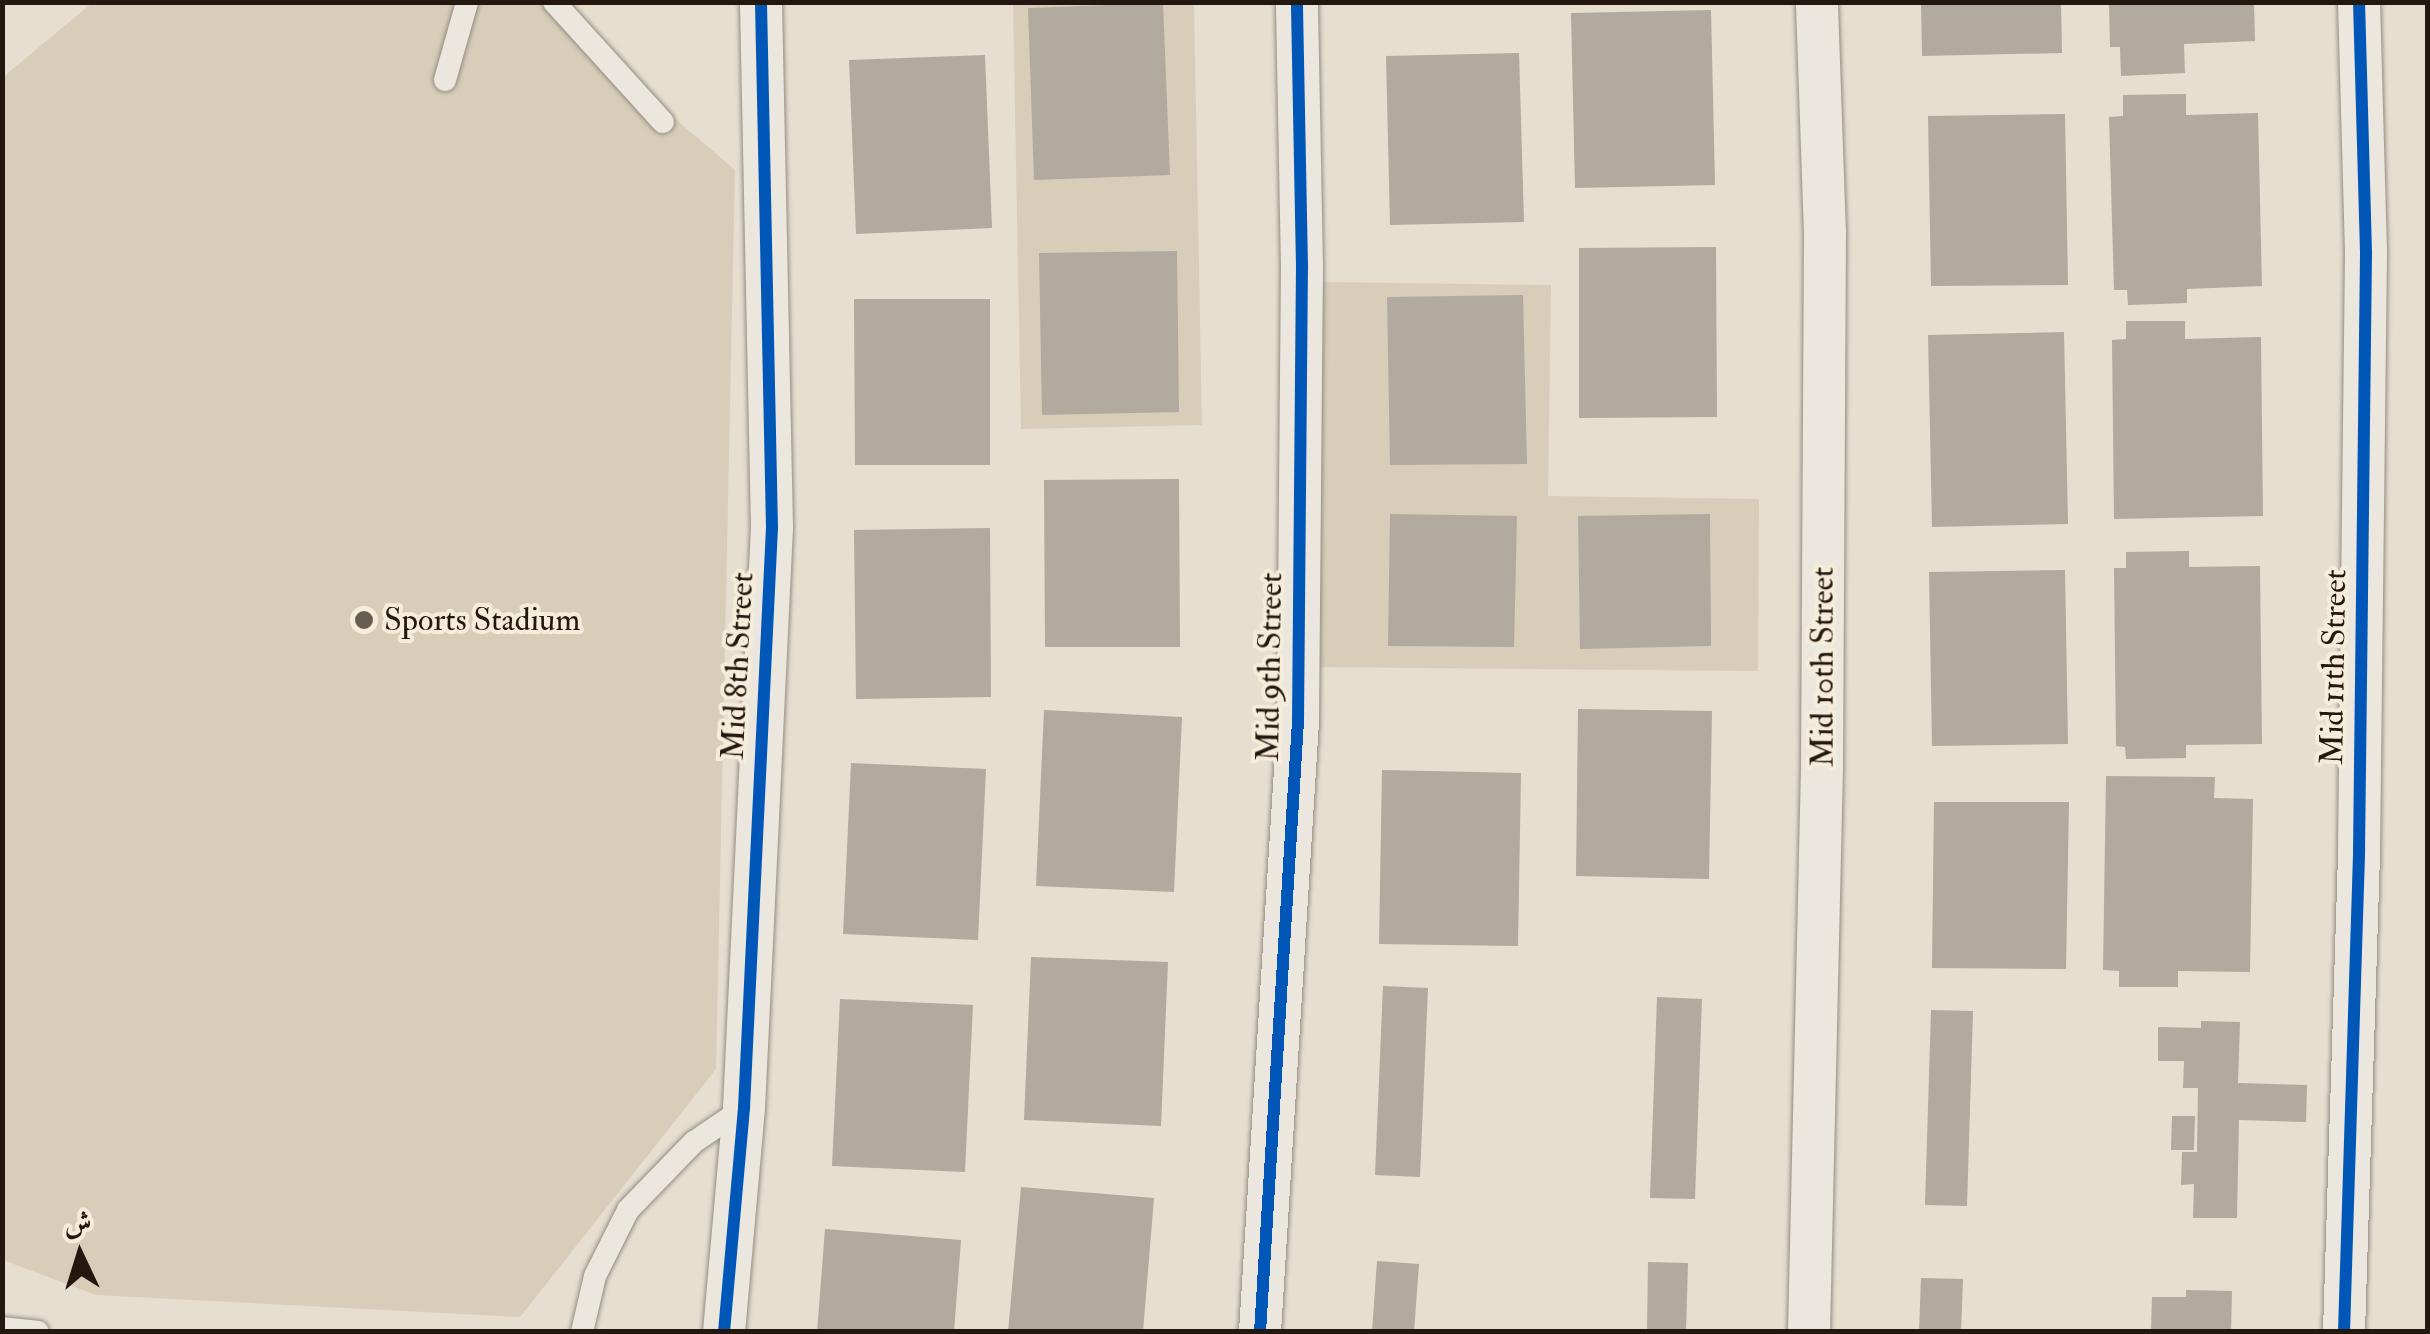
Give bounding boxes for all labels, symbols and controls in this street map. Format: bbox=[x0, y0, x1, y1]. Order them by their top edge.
street label: Mid 10th Street bbox=[1804, 567, 1842, 767]
street label: Mid 11th Street bbox=[2313, 569, 2355, 765]
street label: Mid 8th Street bbox=[714, 571, 762, 761]
street label: Mid 9th Street bbox=[1249, 572, 1291, 762]
place label: Sports Stadium bbox=[384, 601, 580, 639]
marker: Sports Stadium bbox=[353, 609, 375, 631]
north arrow bbox=[30, 1204, 130, 1304]
text: ش bbox=[63, 1205, 93, 1242]

